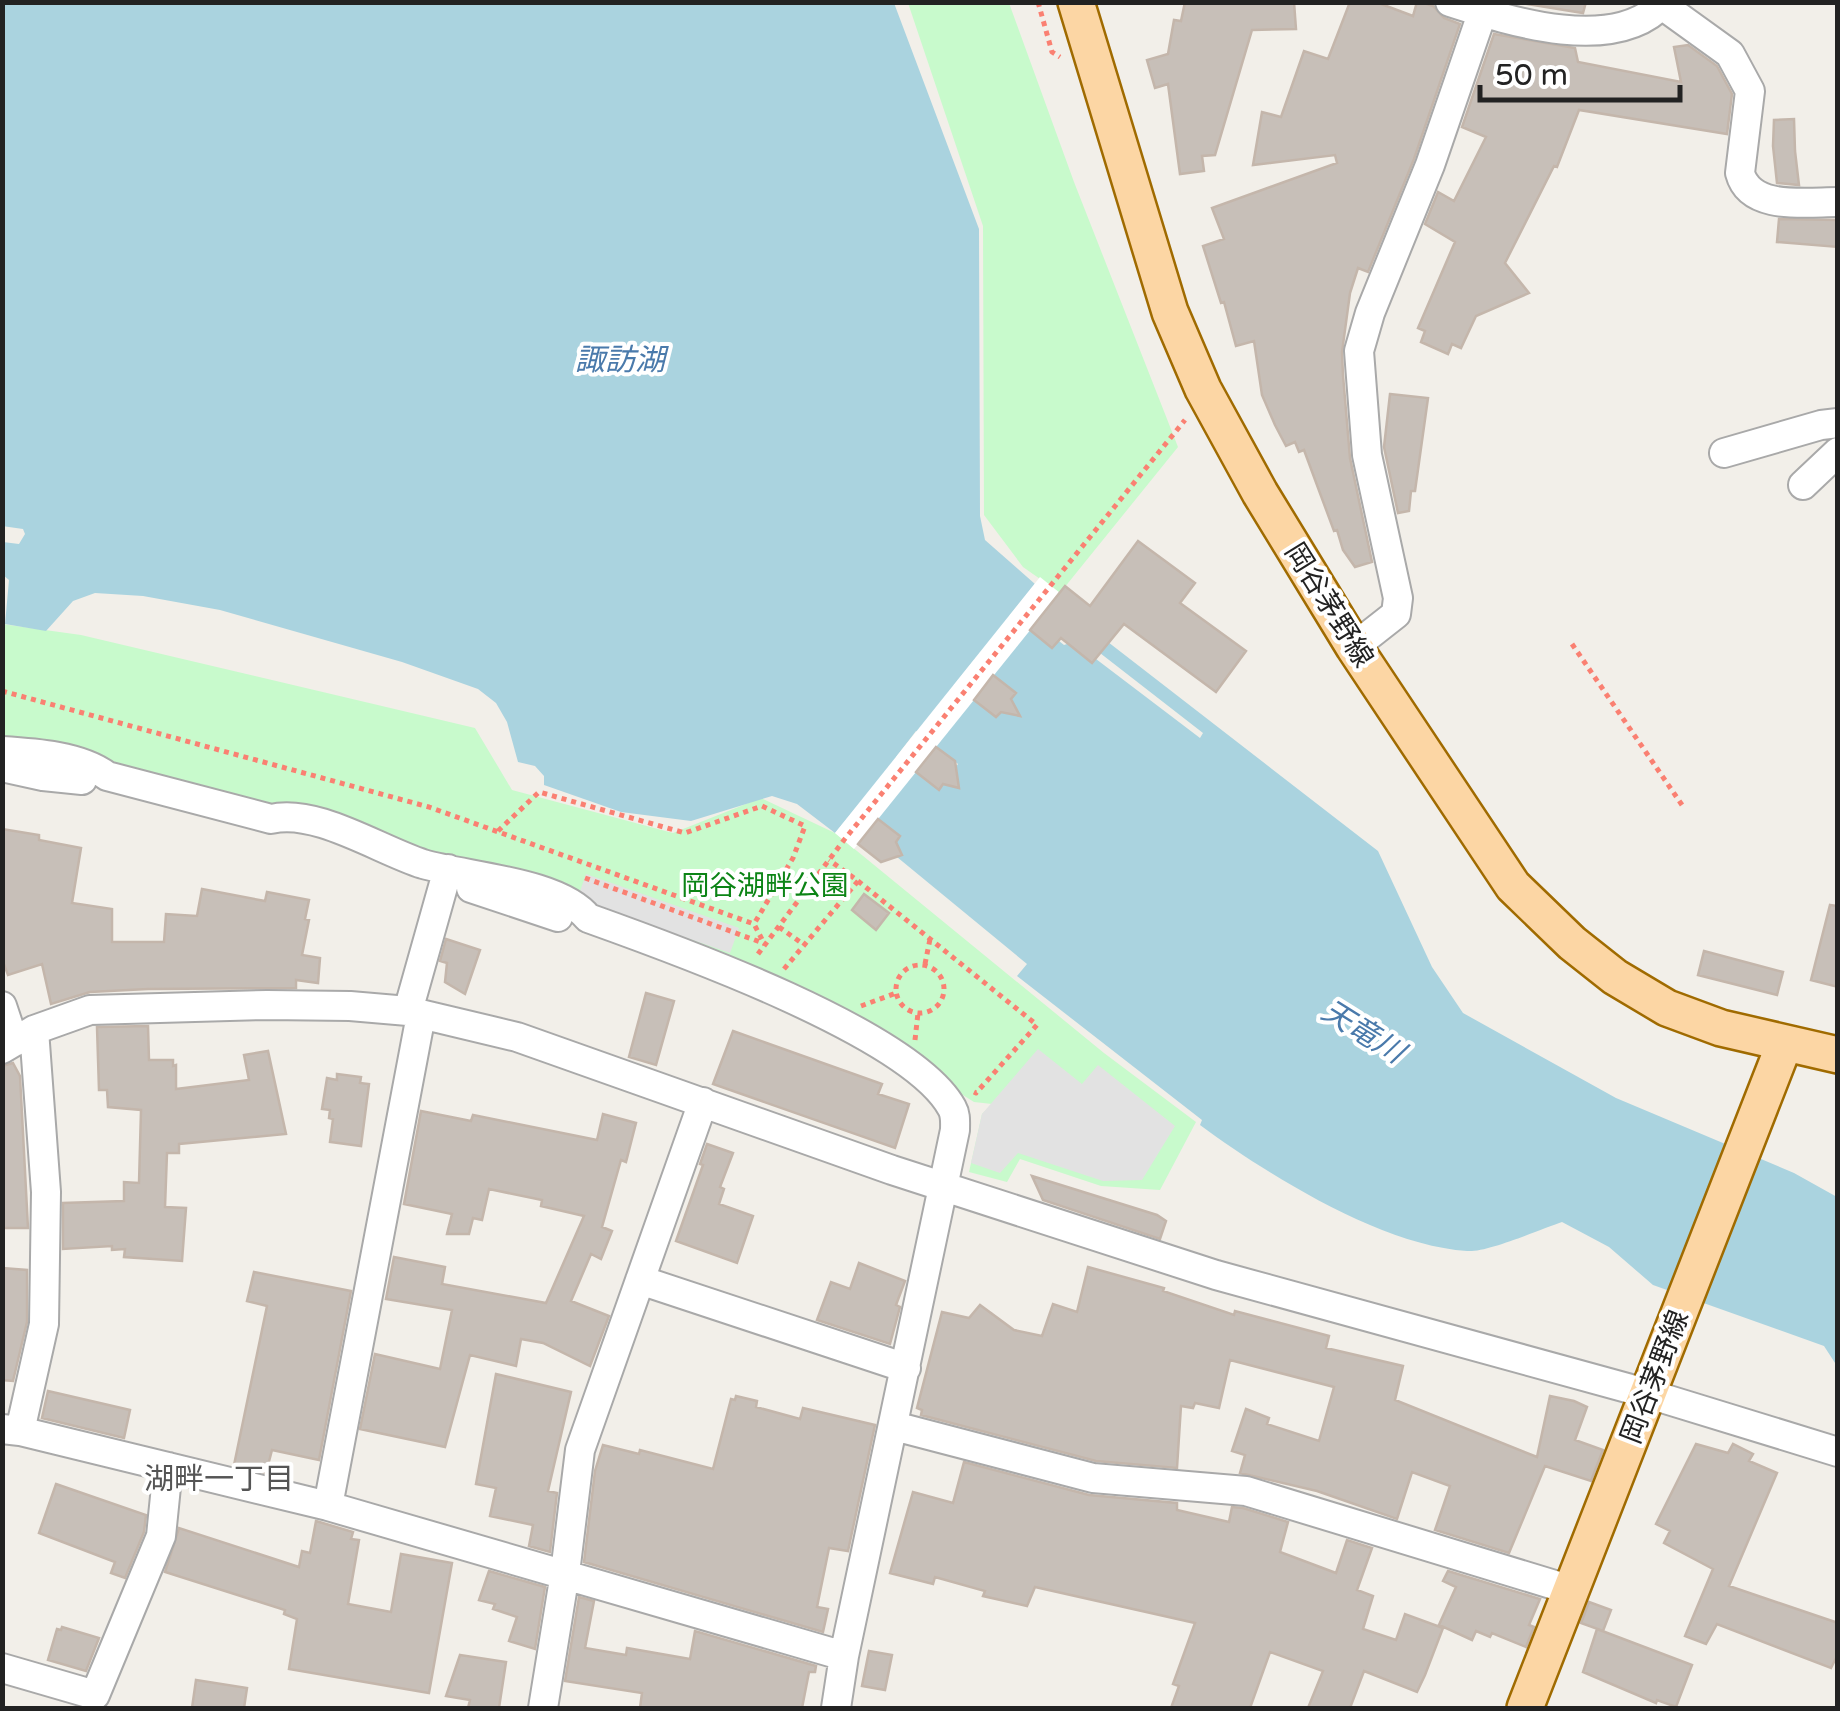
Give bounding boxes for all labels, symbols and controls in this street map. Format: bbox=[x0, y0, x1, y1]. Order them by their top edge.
scale bar bbox=[1480, 40, 1680, 102]
text: 50 m bbox=[1495, 57, 1568, 94]
water label: 諏訪湖 bbox=[575, 342, 669, 379]
street label: 岡谷茅野線 bbox=[1277, 537, 1381, 673]
park label: 岡谷湖畔公園 bbox=[681, 869, 849, 903]
water label: 天竜川 bbox=[1315, 992, 1414, 1073]
street label: 岡谷茅野線 bbox=[1614, 1306, 1696, 1448]
district label: 湖畔一丁目 bbox=[144, 1461, 294, 1498]

